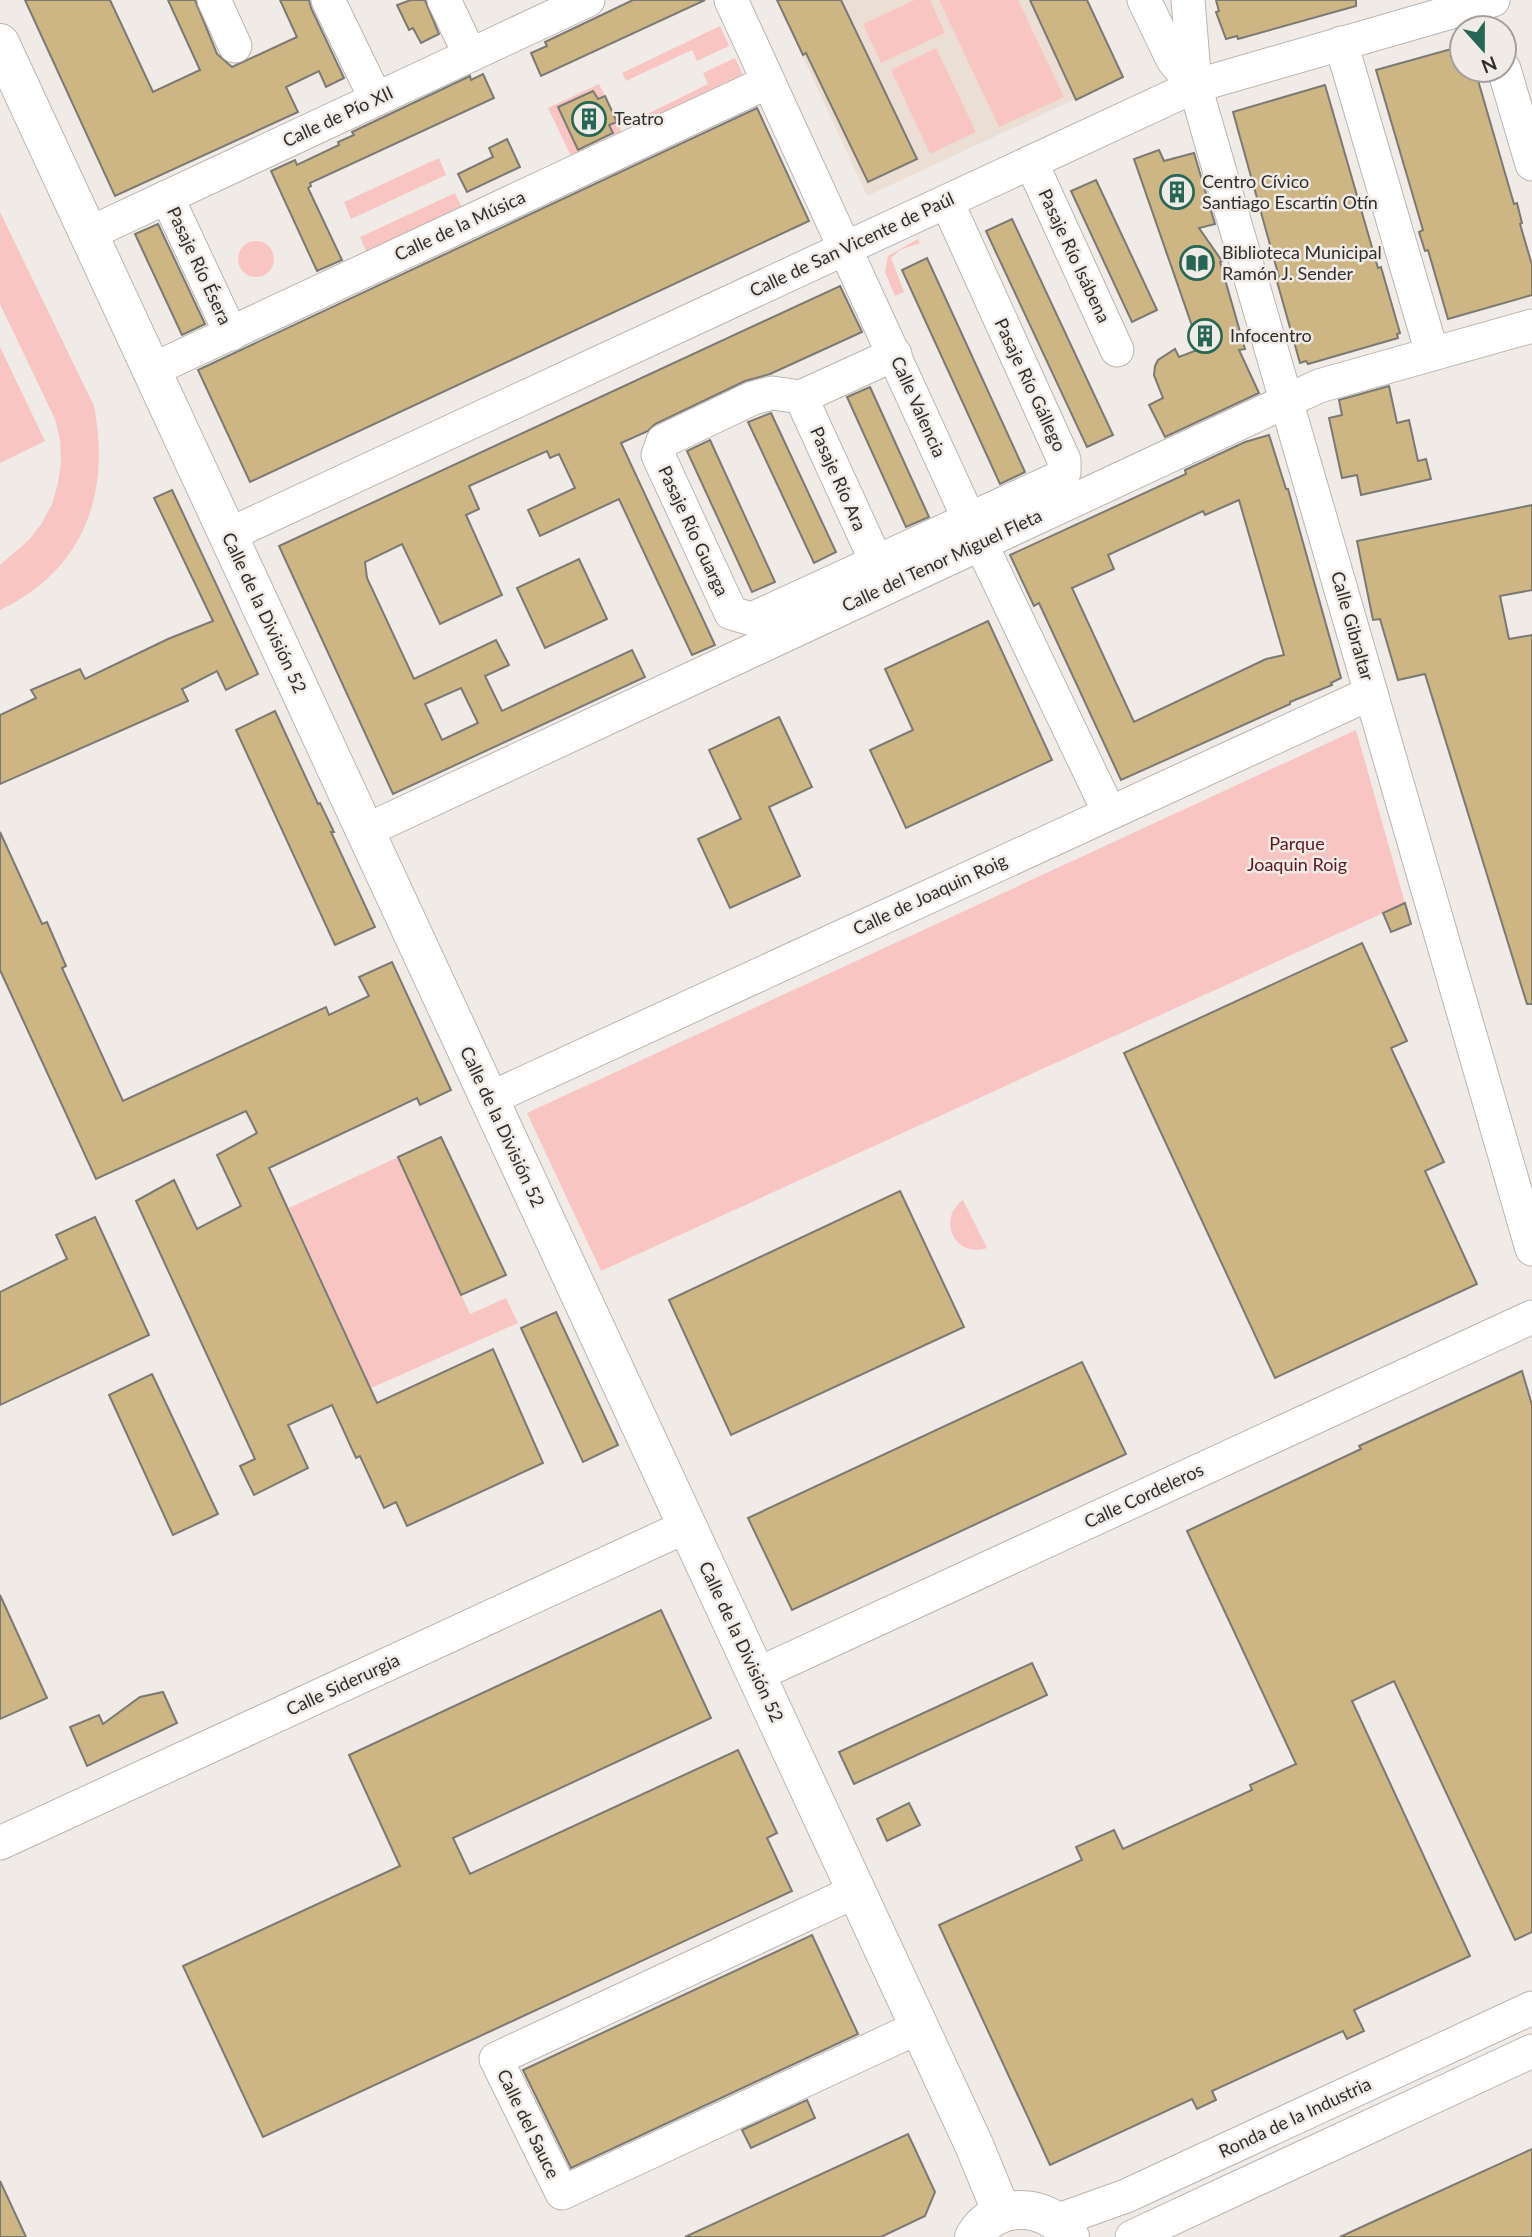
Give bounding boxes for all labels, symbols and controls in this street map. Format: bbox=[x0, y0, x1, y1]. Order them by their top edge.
north arrow bbox=[1448, 14, 1518, 84]
text: N bbox=[1478, 52, 1500, 79]
street label: Calle de Pío XII bbox=[279, 81, 396, 151]
building icon: Teatro bbox=[570, 100, 608, 138]
place label: Teatro bbox=[614, 107, 664, 129]
place label: Centro Cívico Santiago Escartín Otín bbox=[1202, 170, 1378, 213]
building icon: Centro Cívico Santiago Escartín Otín bbox=[1158, 173, 1196, 211]
street label: Calle de la Música bbox=[391, 185, 528, 265]
street label: Pasaje Río Isábena bbox=[1034, 185, 1116, 326]
street label: Calle de San Vicente de Paúl bbox=[746, 187, 957, 301]
street label: Pasaje Río Ésera bbox=[163, 203, 237, 328]
place label: Biblioteca Municipal Ramón J. Sender bbox=[1222, 241, 1382, 284]
library icon: Biblioteca Municipal Ramón J. Sender bbox=[1178, 244, 1216, 282]
street label: Pasaje Río Gállego bbox=[990, 314, 1071, 455]
building icon: Infocentro bbox=[1186, 317, 1224, 355]
place label: Infocentro bbox=[1230, 324, 1312, 346]
street label: Calle Valencia bbox=[887, 353, 951, 461]
street label: Pasaje Río Ara bbox=[806, 423, 872, 534]
street label: Pasaje Río Guarga bbox=[654, 462, 734, 599]
street label: Calle del Tenor Miguel Fleta bbox=[838, 504, 1045, 616]
street label: Calle de la División 52 bbox=[218, 529, 312, 696]
street label: Calle Gibraltar bbox=[1327, 569, 1379, 683]
park label: Parque Joaquin Roig bbox=[1247, 832, 1347, 875]
street label: Calle de Joaquin Roig bbox=[849, 849, 1010, 939]
street label: Calle de la División 52 bbox=[456, 1043, 550, 1210]
street label: Calle Cordeleros bbox=[1080, 1458, 1207, 1532]
street label: Calle de la División 52 bbox=[695, 1558, 789, 1725]
street label: Calle Siderurgia bbox=[282, 1648, 403, 1720]
street label: Calle del Sauce bbox=[493, 2065, 565, 2182]
street label: Ronda de la Industria bbox=[1215, 2072, 1374, 2162]

